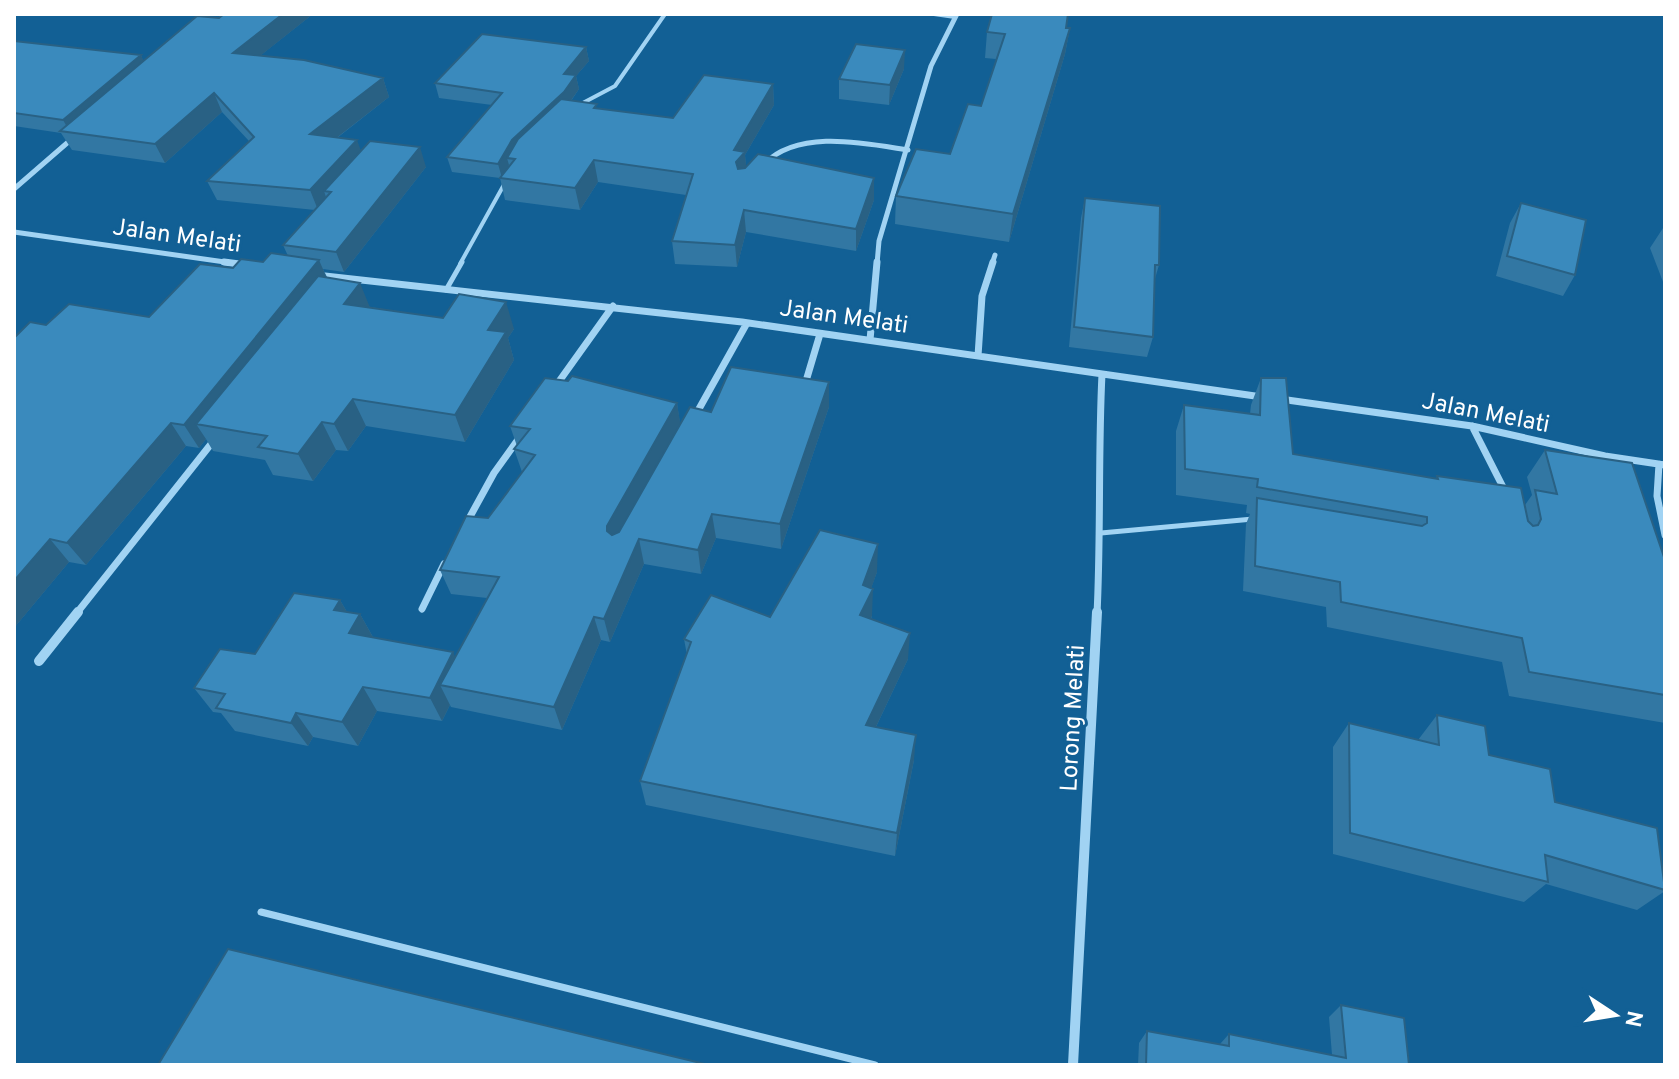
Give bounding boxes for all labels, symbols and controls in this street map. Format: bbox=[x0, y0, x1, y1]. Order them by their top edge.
street label: Jalan Melati bbox=[110, 213, 243, 261]
street label: Jalan Melati bbox=[777, 294, 910, 342]
street label: Jalan Melati bbox=[1419, 387, 1552, 441]
street label: Lorong Melati bbox=[1055, 644, 1093, 792]
north arrow bbox=[1575, 975, 1655, 1055]
text: N bbox=[1617, 1008, 1647, 1029]

